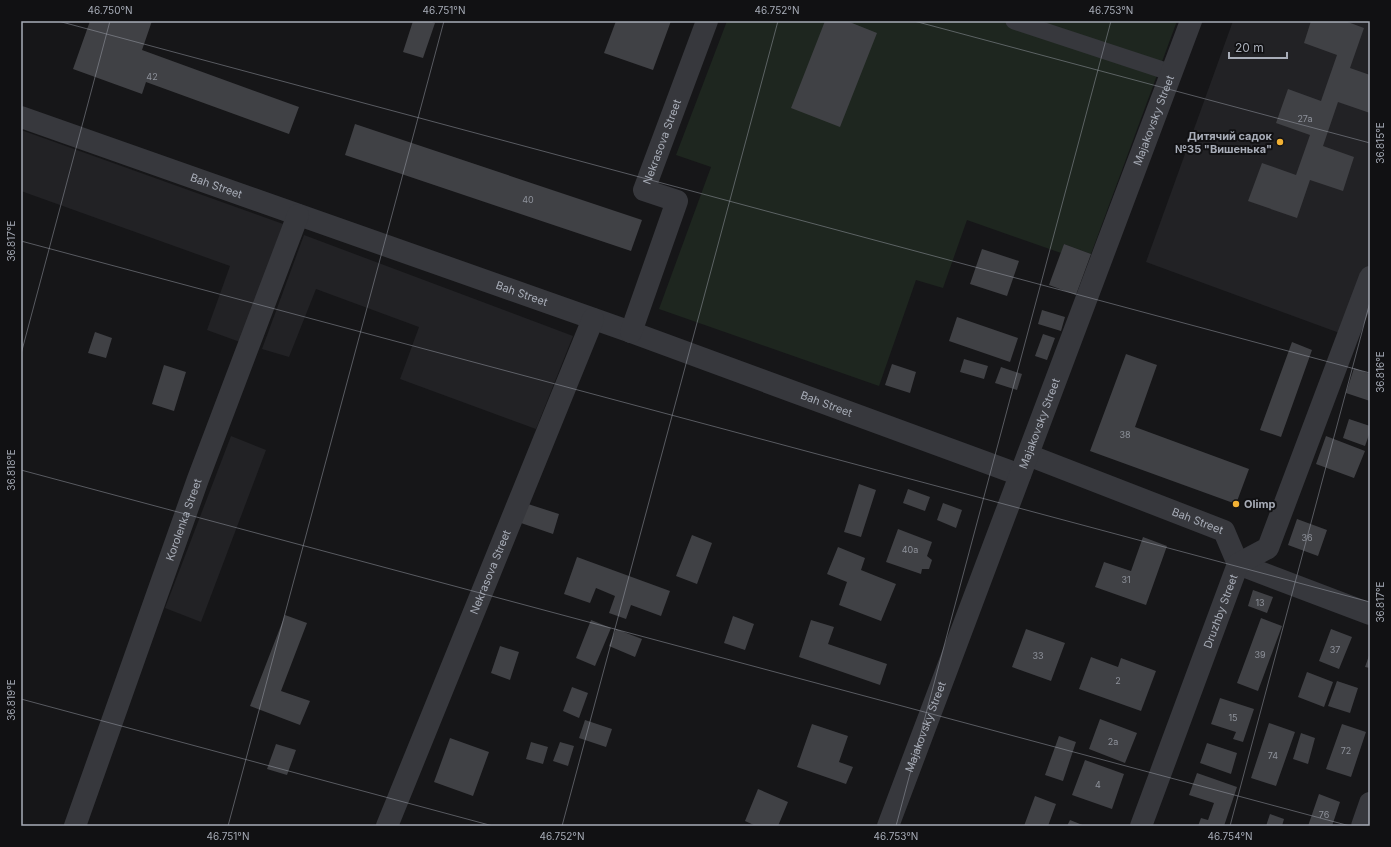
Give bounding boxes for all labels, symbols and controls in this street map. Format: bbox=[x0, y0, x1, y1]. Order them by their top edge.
text: 46.750°N bbox=[87, 4, 133, 16]
text: 46.751°N bbox=[423, 4, 465, 16]
text: 46.752°N bbox=[755, 4, 799, 16]
text: 46.753°N bbox=[1089, 4, 1133, 16]
scale bar bbox=[1229, 34, 1287, 60]
text: 20 m bbox=[1235, 40, 1264, 55]
house number: 42 bbox=[146, 71, 158, 82]
street label: Majakovsky Street bbox=[1130, 73, 1177, 168]
street label: Nekrasova Street bbox=[640, 97, 684, 186]
house number: 27а bbox=[1297, 113, 1313, 124]
text: 36.815°E bbox=[1374, 122, 1386, 164]
place label: Дитячий садок №35 "Вишенька" bbox=[1175, 129, 1273, 156]
marker: Дитячий садок №35 "Вишенька" bbox=[1275, 137, 1285, 147]
street label: Bah Street bbox=[188, 170, 244, 202]
house number: 40 bbox=[522, 194, 534, 205]
text: 36.817°E bbox=[5, 220, 17, 262]
street label: Bah Street bbox=[494, 278, 550, 309]
text: 36.816°E bbox=[1374, 351, 1386, 393]
street label: Majakovsky Street bbox=[1016, 376, 1063, 471]
street label: Bah Street bbox=[799, 388, 855, 420]
house number: 38 bbox=[1119, 429, 1131, 440]
text: 36.818°E bbox=[5, 449, 17, 491]
street label: Korolenka Street bbox=[163, 476, 205, 563]
place label: Olimp bbox=[1244, 497, 1275, 511]
marker: Olimp bbox=[1231, 499, 1241, 509]
street label: Bah Street bbox=[1170, 504, 1226, 537]
street label: Nekrasova Street bbox=[467, 528, 514, 616]
house number: 36 bbox=[1301, 532, 1313, 543]
house number: 40а bbox=[902, 544, 918, 555]
street label: Druzhby Street bbox=[1200, 572, 1241, 650]
house number: 31 bbox=[1121, 574, 1131, 585]
text: 36.817°E bbox=[1374, 581, 1386, 623]
house number: 13 bbox=[1255, 597, 1265, 608]
house number: 37 bbox=[1330, 644, 1340, 655]
house number: 39 bbox=[1254, 649, 1266, 660]
house number: 33 bbox=[1032, 650, 1044, 661]
house number: 2 bbox=[1115, 675, 1121, 686]
text: 36.819°E bbox=[5, 679, 17, 721]
street label: Majakovsky Street bbox=[902, 679, 949, 774]
house number: 15 bbox=[1228, 712, 1238, 723]
house number: 2а bbox=[1108, 736, 1118, 747]
house number: 72 bbox=[1341, 745, 1351, 756]
house number: 74 bbox=[1268, 750, 1278, 761]
house number: 4 bbox=[1095, 779, 1101, 790]
house number: 76 bbox=[1319, 809, 1330, 820]
text: 46.751°N bbox=[207, 830, 249, 842]
text: 46.752°N bbox=[540, 830, 584, 842]
text: 46.753°N bbox=[874, 830, 918, 842]
text: 46.754°N bbox=[1207, 830, 1253, 842]

